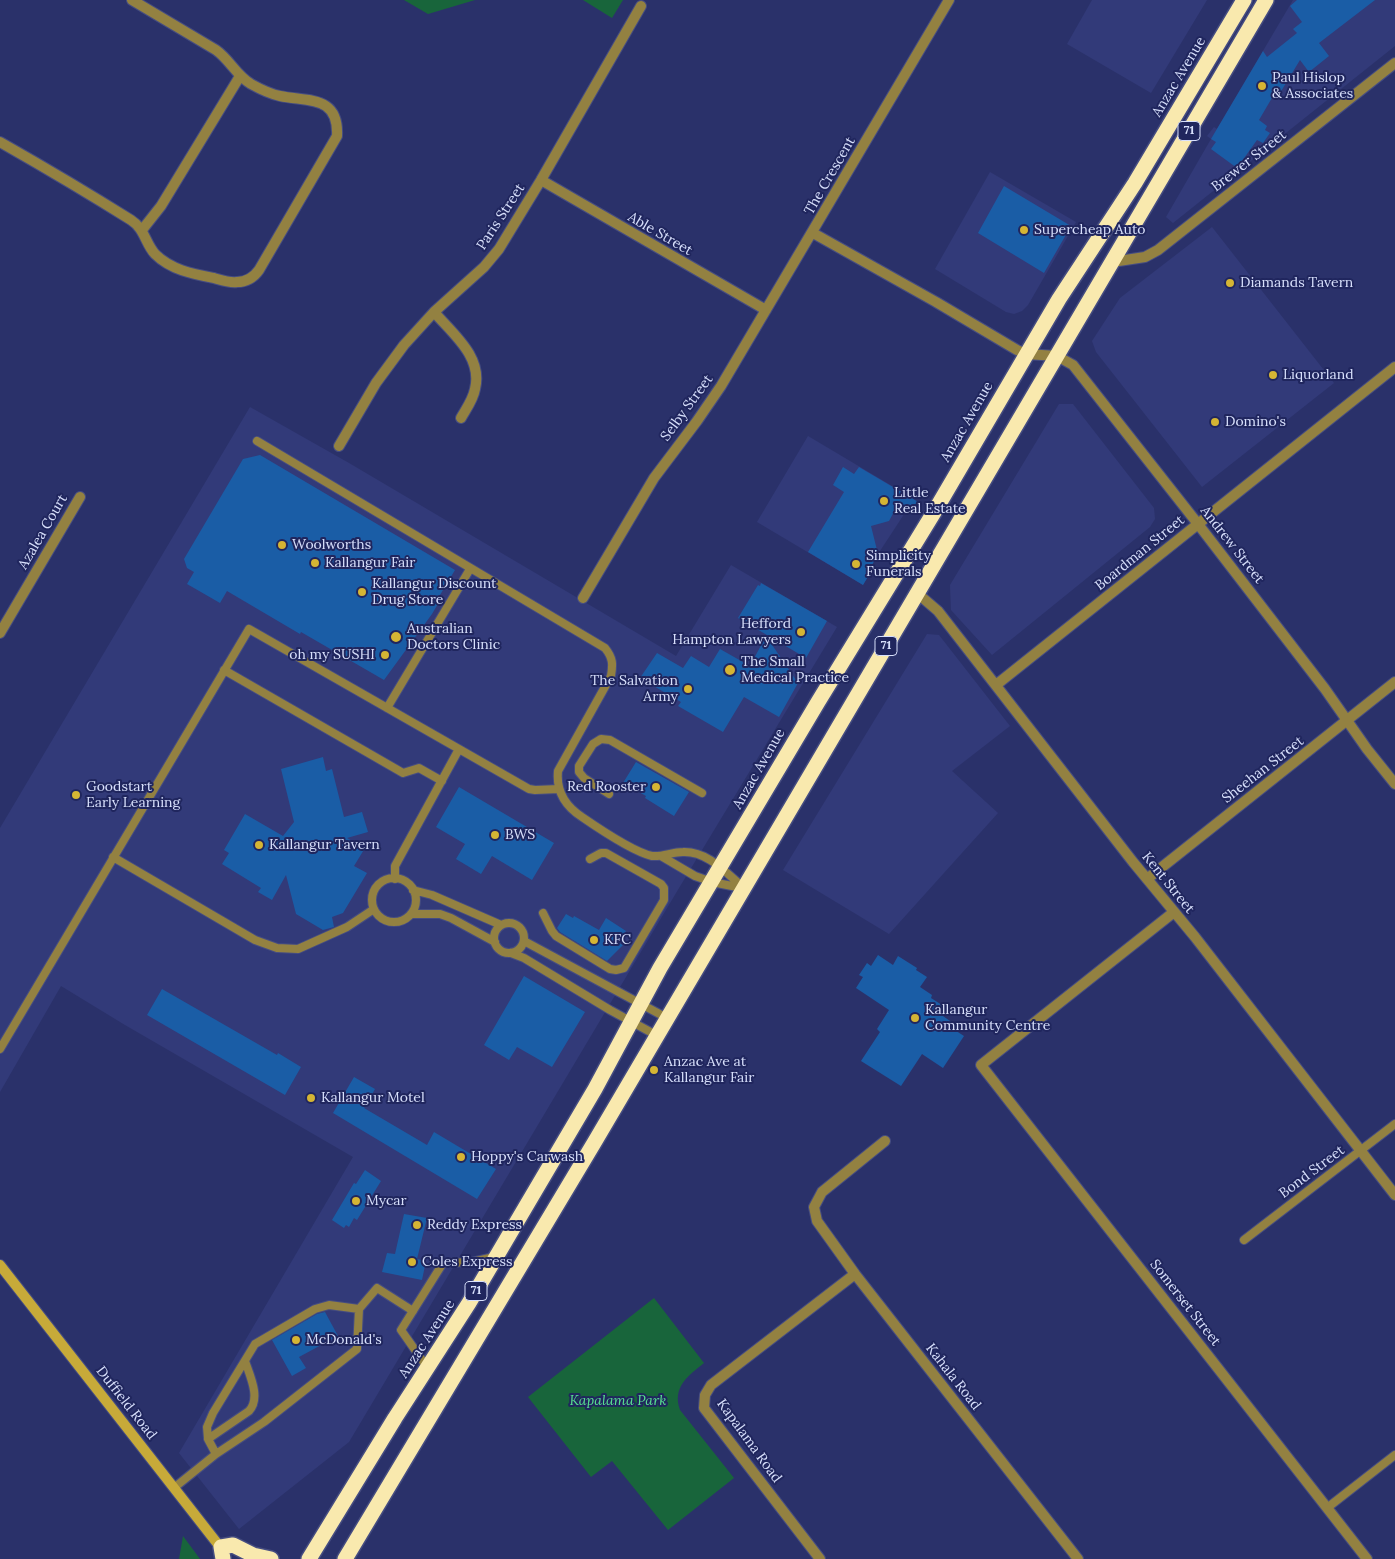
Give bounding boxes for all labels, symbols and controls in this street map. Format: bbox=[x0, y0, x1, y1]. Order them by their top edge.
street label: Anzac Avenue bbox=[1149, 34, 1209, 120]
place label: Paul Hislop & Associates bbox=[1272, 70, 1353, 102]
marker: Paul Hislop & Associates bbox=[1256, 80, 1268, 92]
road number: 71 bbox=[1178, 122, 1200, 140]
street label: Brewer Street bbox=[1208, 127, 1290, 195]
street label: The Crescent bbox=[801, 134, 859, 218]
street label: Paris Street bbox=[473, 181, 529, 253]
street label: Able Street bbox=[625, 209, 695, 259]
place label: Supercheap Auto bbox=[1034, 222, 1146, 238]
marker: Supercheap Auto bbox=[1018, 224, 1030, 236]
place label: Diamands Tavern bbox=[1240, 275, 1353, 291]
marker: Diamands Tavern bbox=[1224, 277, 1236, 289]
place label: Liquorland bbox=[1283, 367, 1354, 383]
marker: Liquorland bbox=[1267, 369, 1279, 381]
street label: Selby Street bbox=[657, 371, 717, 445]
street label: Anzac Avenue bbox=[937, 379, 997, 465]
place label: Domino's bbox=[1225, 414, 1286, 430]
marker: Domino's bbox=[1209, 416, 1221, 428]
place label: Little Real Estate bbox=[894, 485, 966, 518]
street label: Azalea Court bbox=[15, 492, 71, 572]
marker: Little Real Estate bbox=[878, 495, 890, 507]
street label: Andrew Street bbox=[1197, 503, 1267, 587]
street label: Boardman Street bbox=[1092, 512, 1188, 594]
place label: Woolworths bbox=[292, 537, 371, 553]
marker: Woolworths bbox=[276, 539, 288, 551]
place label: Simplicity Funerals bbox=[866, 548, 931, 580]
place label: Kallangur Fair bbox=[325, 555, 415, 571]
marker: Kallangur Fair bbox=[309, 557, 321, 569]
marker: Simplicity Funerals bbox=[850, 558, 862, 570]
place label: Kallangur Discount Drug Store bbox=[372, 576, 497, 608]
marker: Kallangur Discount Drug Store bbox=[356, 586, 368, 598]
place label: Hefford Hampton Lawyers bbox=[672, 616, 791, 648]
place label: Australian Doctors Clinic bbox=[407, 621, 500, 654]
marker: Hefford Hampton Lawyers bbox=[795, 626, 807, 638]
marker: Australian Doctors Clinic bbox=[389, 630, 403, 644]
road number: 71 bbox=[875, 636, 897, 656]
place label: oh my SUSHI bbox=[289, 647, 375, 663]
marker: oh my SUSHI bbox=[379, 649, 391, 661]
place label: The Small Medical Practice bbox=[741, 654, 849, 686]
marker: The Small Medical Practice bbox=[723, 663, 737, 677]
place label: The Salvation Army bbox=[590, 673, 678, 706]
marker: The Salvation Army bbox=[682, 683, 694, 695]
street label: Anzac Avenue bbox=[729, 726, 789, 812]
street label: Sheehan Street bbox=[1219, 733, 1307, 807]
place label: Goodstart Early Learning bbox=[86, 779, 180, 812]
place label: Red Rooster bbox=[567, 779, 646, 795]
marker: Red Rooster bbox=[650, 781, 662, 793]
marker: Goodstart Early Learning bbox=[70, 789, 82, 801]
place label: BWS bbox=[505, 827, 535, 843]
marker: BWS bbox=[489, 829, 501, 841]
place label: Kallangur Tavern bbox=[269, 837, 380, 853]
marker: Kallangur Tavern bbox=[253, 839, 265, 851]
street label: Kent Street bbox=[1138, 849, 1198, 917]
place label: KFC bbox=[604, 932, 631, 948]
marker: KFC bbox=[588, 934, 600, 946]
place label: Kallangur Community Centre bbox=[925, 1002, 1050, 1034]
marker: Kallangur Community Centre bbox=[909, 1012, 921, 1024]
place label: Anzac Ave at Kallangur Fair bbox=[664, 1054, 754, 1086]
marker: Anzac Ave at Kallangur Fair bbox=[648, 1064, 660, 1076]
place label: Kallangur Motel bbox=[321, 1090, 425, 1106]
marker: Kallangur Motel bbox=[305, 1092, 317, 1104]
street label: Bond Street bbox=[1276, 1142, 1348, 1202]
place label: Hoppy's Carwash bbox=[471, 1149, 583, 1165]
marker: Hoppy's Carwash bbox=[455, 1151, 467, 1163]
place label: Mycar bbox=[366, 1193, 407, 1209]
marker: Mycar bbox=[350, 1195, 362, 1207]
place label: Reddy Express bbox=[427, 1217, 522, 1233]
marker: Reddy Express bbox=[411, 1219, 423, 1231]
place label: Coles Express bbox=[422, 1254, 513, 1270]
marker: Coles Express bbox=[406, 1256, 418, 1268]
street label: Somerset Street bbox=[1146, 1256, 1224, 1350]
road number: 71 bbox=[465, 1282, 487, 1300]
street label: Anzac Avenue bbox=[395, 1297, 459, 1381]
place label: McDonald's bbox=[306, 1332, 382, 1348]
marker: McDonald's bbox=[290, 1334, 302, 1346]
street label: Kahala Road bbox=[922, 1340, 984, 1414]
street label: Duffield Road bbox=[92, 1363, 160, 1443]
park label: Kapalama Park bbox=[569, 1393, 667, 1409]
street label: Kapalama Road bbox=[713, 1396, 785, 1486]

